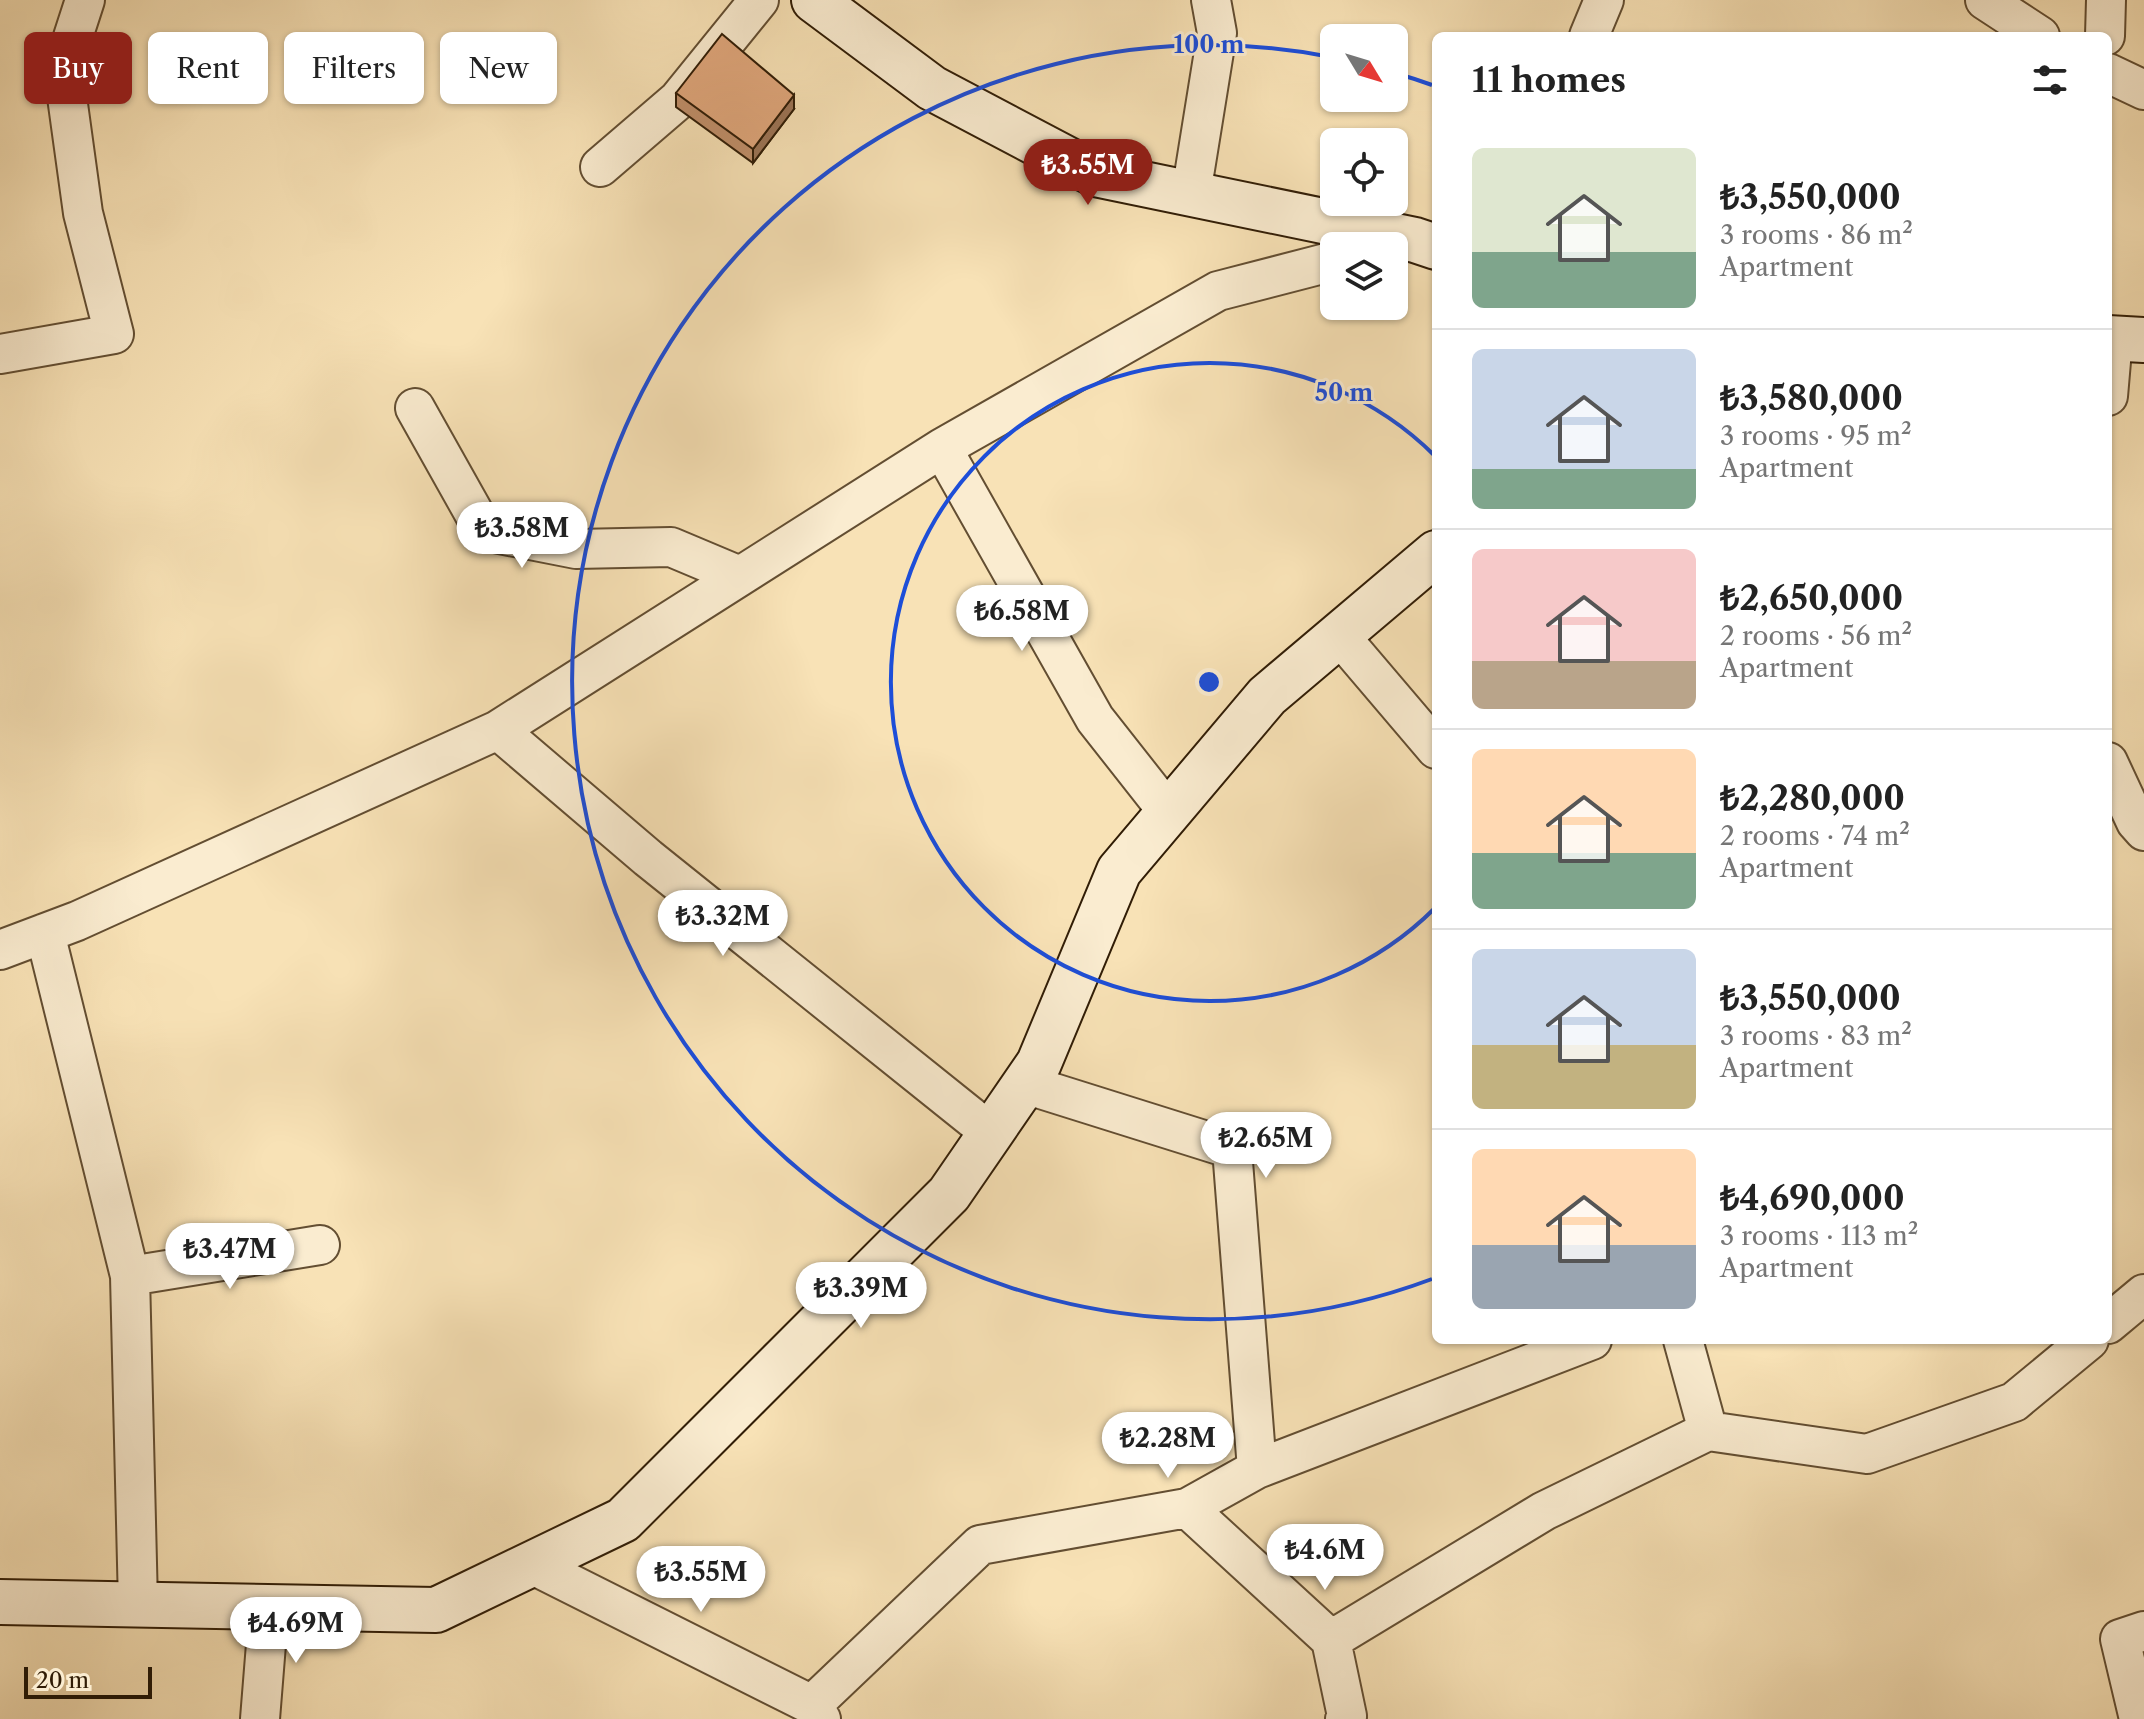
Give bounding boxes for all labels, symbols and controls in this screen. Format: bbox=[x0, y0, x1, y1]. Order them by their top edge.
north arrow bbox=[1320, 24, 1408, 112]
map controls bbox=[1320, 24, 1408, 320]
text: 100 m bbox=[1173, 30, 1245, 59]
chip: Buy bbox=[24, 32, 132, 104]
chip: Rent bbox=[148, 32, 268, 104]
chip: Filters bbox=[284, 32, 424, 104]
chip: New bbox=[440, 32, 557, 104]
icon: filters bbox=[2028, 58, 2072, 102]
text: 11 homes bbox=[1472, 59, 1626, 101]
button: locate bbox=[1320, 128, 1408, 216]
pin: ₺3.55M bbox=[1023, 139, 1153, 207]
text: ₺3.55M bbox=[1041, 149, 1135, 181]
text: ₺3,550,000 bbox=[1720, 176, 1901, 218]
icon: home bbox=[1536, 180, 1632, 276]
text: 3 rooms · 86 m² bbox=[1720, 219, 1913, 251]
button: layers bbox=[1320, 232, 1408, 320]
text: Apartment bbox=[1720, 251, 1853, 283]
text: ₺3,580,000 bbox=[1720, 377, 1903, 419]
text: 50 m bbox=[1315, 378, 1373, 407]
icon: home bbox=[1536, 381, 1632, 477]
text: 3 rooms · 95 m² bbox=[1720, 420, 1912, 452]
text: Apartment bbox=[1720, 452, 1853, 484]
pin: ₺3.58M bbox=[457, 502, 587, 570]
text: ₺3.58M bbox=[475, 512, 569, 544]
text: ₺2,650,000 bbox=[1720, 577, 1903, 619]
icon: home bbox=[1536, 581, 1632, 677]
pin: ₺6.58M bbox=[957, 585, 1087, 653]
text: ₺6.58M bbox=[974, 595, 1070, 627]
text: 2 rooms · 56 m² bbox=[1720, 620, 1912, 652]
text: Apartment bbox=[1720, 652, 1853, 684]
centre of rings bbox=[1195, 668, 1223, 696]
text: ₺2,280,000 bbox=[1720, 777, 1905, 819]
icon: home bbox=[1536, 781, 1632, 877]
text: 2 rooms · 74 m² bbox=[1720, 820, 1910, 852]
text: Apartment bbox=[1720, 852, 1853, 884]
pin: ₺3.32M bbox=[658, 890, 788, 958]
text: ₺3.32M bbox=[676, 900, 770, 932]
text: ₺3,550,000 bbox=[1720, 977, 1901, 1019]
icon: home bbox=[1536, 981, 1632, 1077]
text: 3 rooms · 83 m² bbox=[1720, 1020, 1912, 1052]
text: Apartment bbox=[1720, 1052, 1853, 1084]
pin: ₺2.65M bbox=[1201, 1112, 1331, 1180]
text: ₺2.65M bbox=[1219, 1122, 1313, 1154]
text: ₺4,690,000 bbox=[1720, 1177, 1905, 1219]
icon: home bbox=[1536, 1181, 1632, 1277]
text: 3 rooms · 113 m² bbox=[1720, 1220, 1918, 1252]
pin: ₺3.47M bbox=[165, 1223, 295, 1291]
text: ₺3.47M bbox=[183, 1233, 277, 1265]
text: Apartment bbox=[1720, 1252, 1853, 1284]
pin: ₺3.39M bbox=[796, 1262, 926, 1330]
text: ₺3.39M bbox=[814, 1272, 908, 1304]
pin: ₺2.28M bbox=[1103, 1412, 1233, 1480]
text: ₺2.28M bbox=[1120, 1422, 1216, 1454]
pin: ₺4.6M bbox=[1269, 1524, 1381, 1592]
text: ₺4.6M bbox=[1285, 1534, 1365, 1566]
pin: ₺3.55M bbox=[636, 1546, 766, 1614]
text: ₺3.55M bbox=[654, 1556, 748, 1588]
pin: ₺4.69M bbox=[231, 1597, 361, 1665]
text: ₺4.69M bbox=[248, 1607, 344, 1639]
scale bar bbox=[24, 1663, 152, 1699]
text: 20 m bbox=[36, 1667, 89, 1694]

